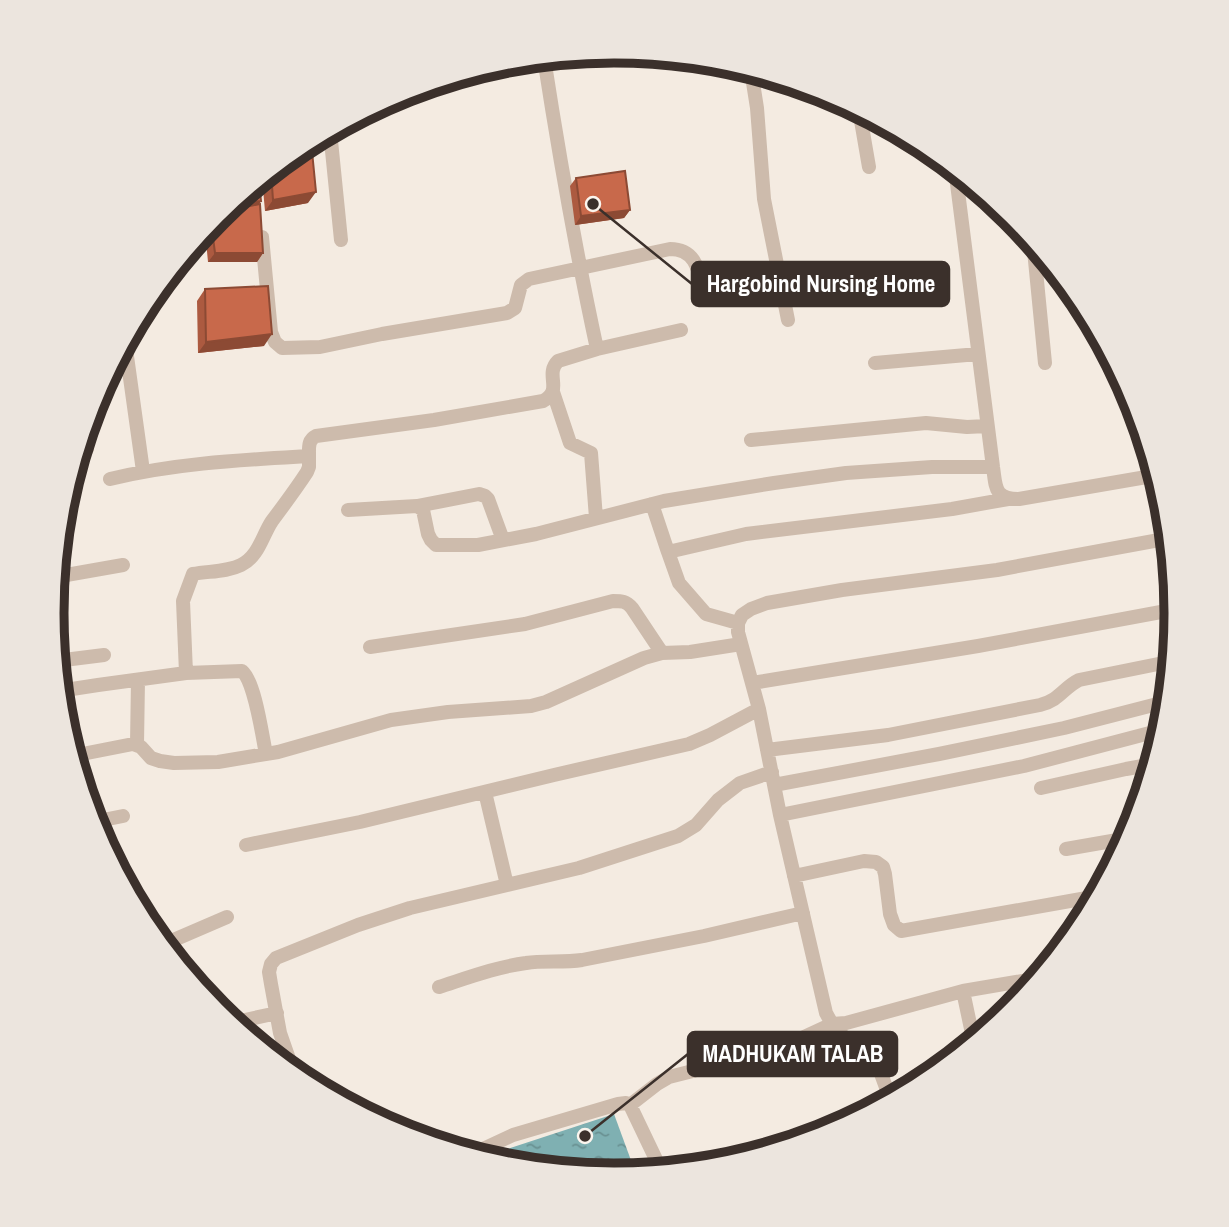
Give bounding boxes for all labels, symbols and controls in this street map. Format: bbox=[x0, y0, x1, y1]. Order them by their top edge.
callout: Hargobind Nursing Home bbox=[692, 262, 949, 306]
text: Hargobind Nursing Home bbox=[707, 268, 935, 299]
callout: MADHUKAM TALAB bbox=[688, 1032, 897, 1076]
text: MADHUKAM TALAB bbox=[703, 1038, 883, 1069]

